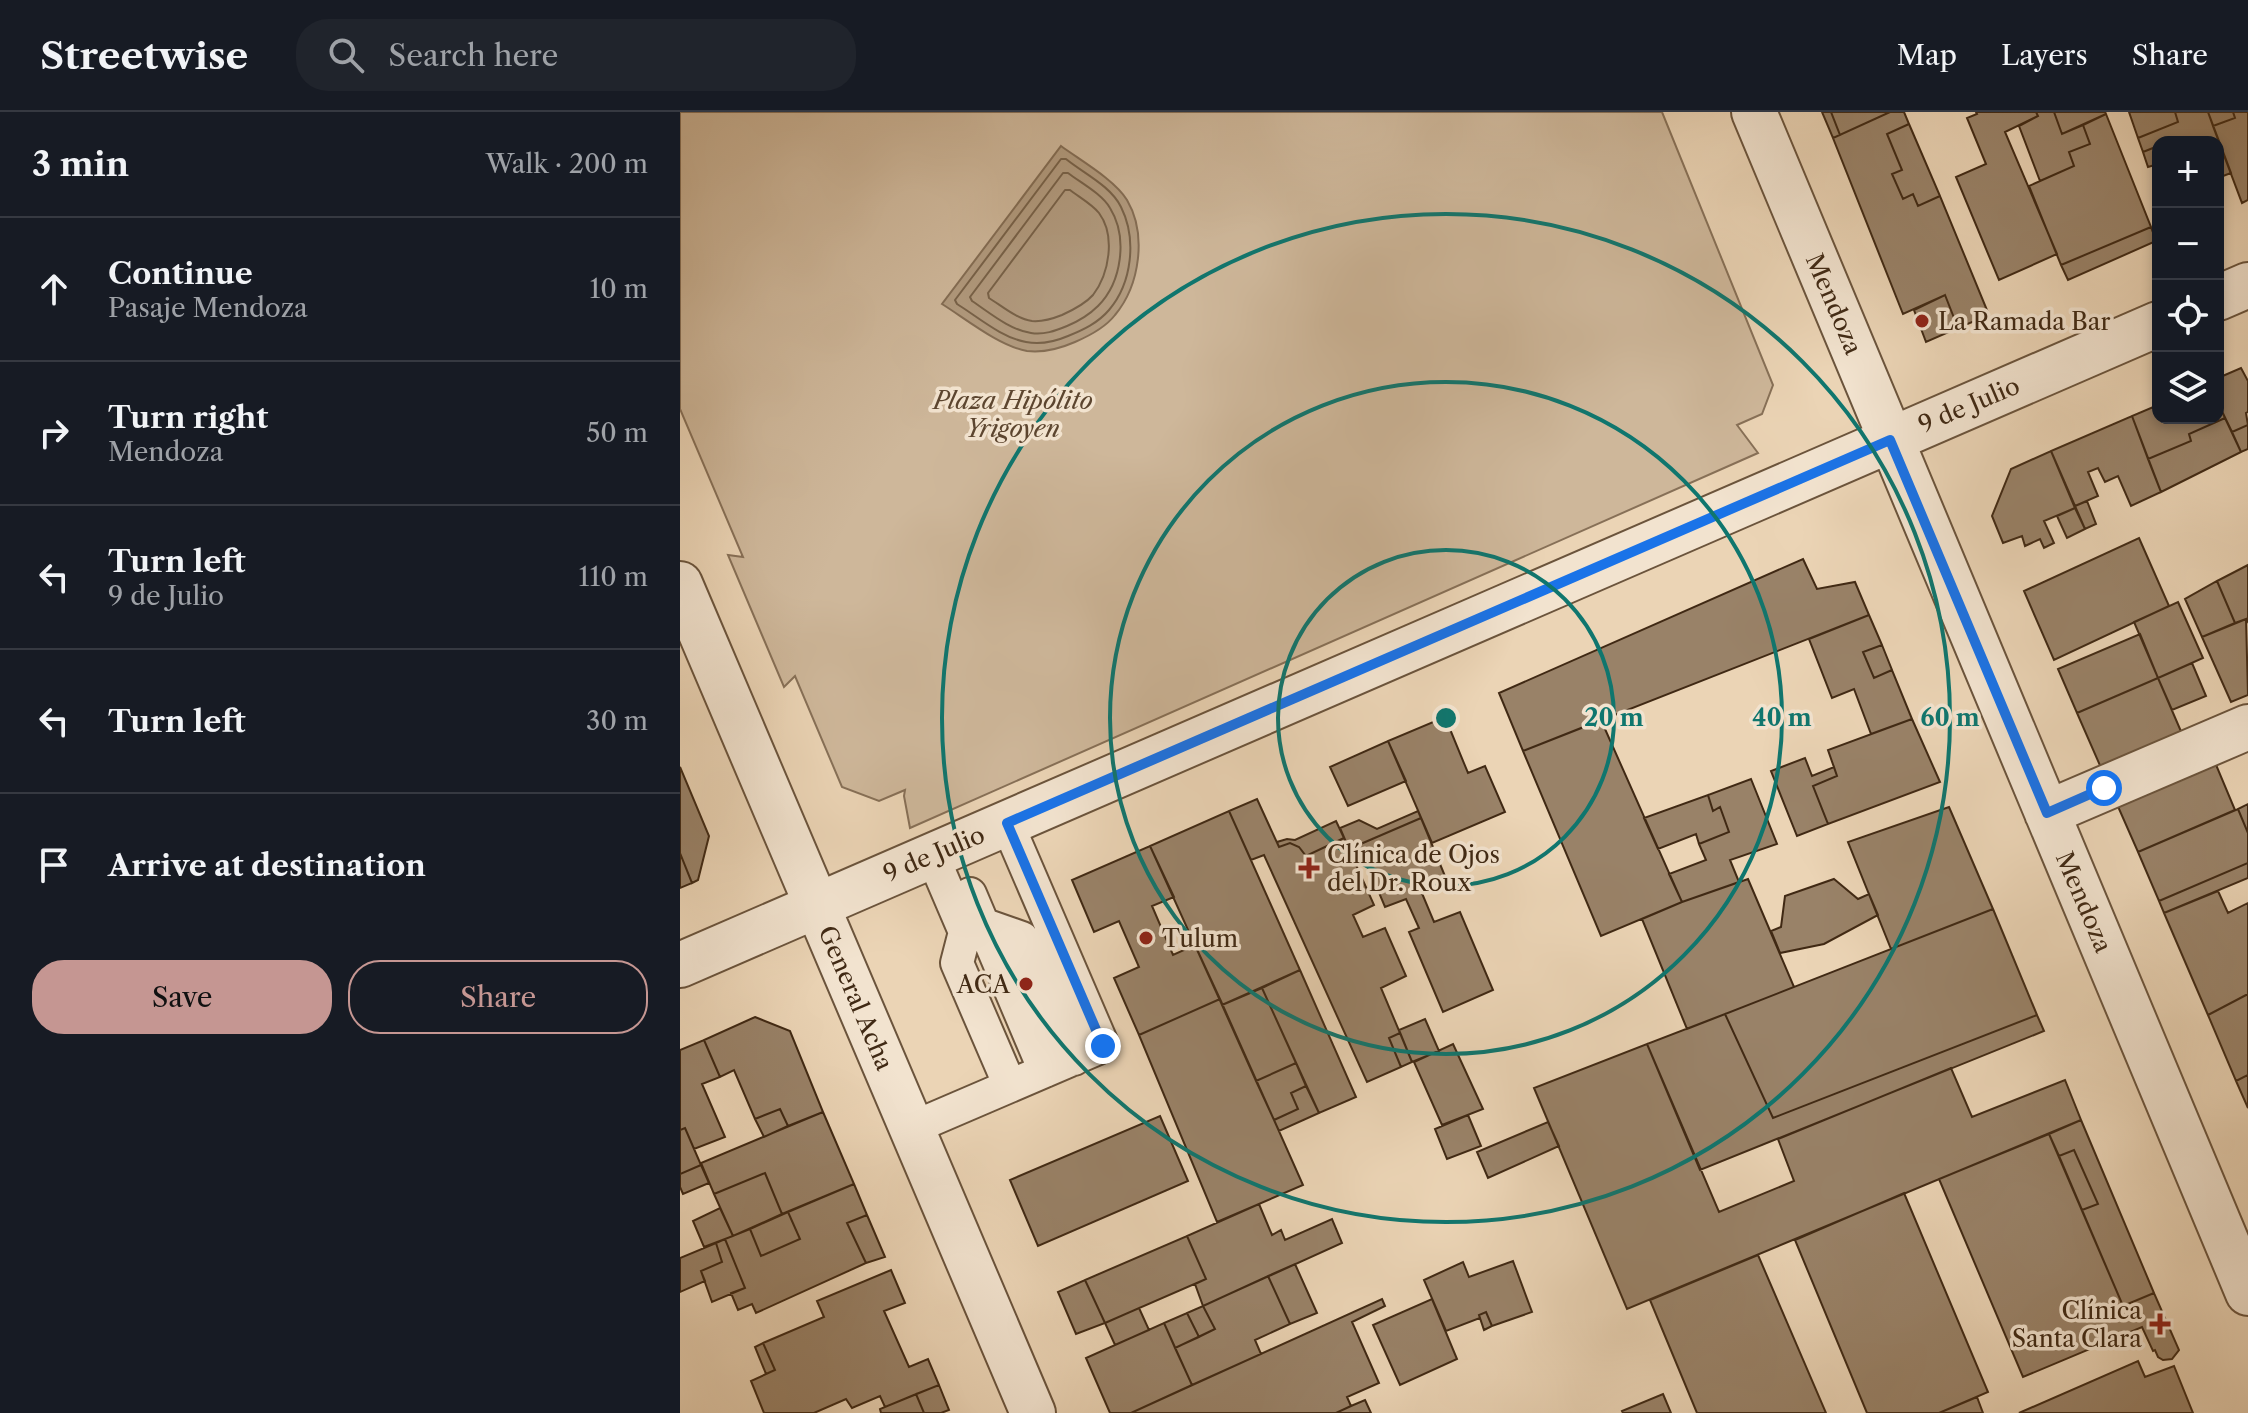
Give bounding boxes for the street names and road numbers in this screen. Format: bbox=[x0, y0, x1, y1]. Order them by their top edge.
street label: Mendoza bbox=[1800, 249, 1868, 359]
street label: 9 de Julio bbox=[1914, 371, 2024, 439]
street label: 9 de Julio bbox=[879, 820, 989, 888]
street label: Mendoza bbox=[2050, 847, 2118, 957]
street label: General Acha bbox=[813, 921, 900, 1075]

